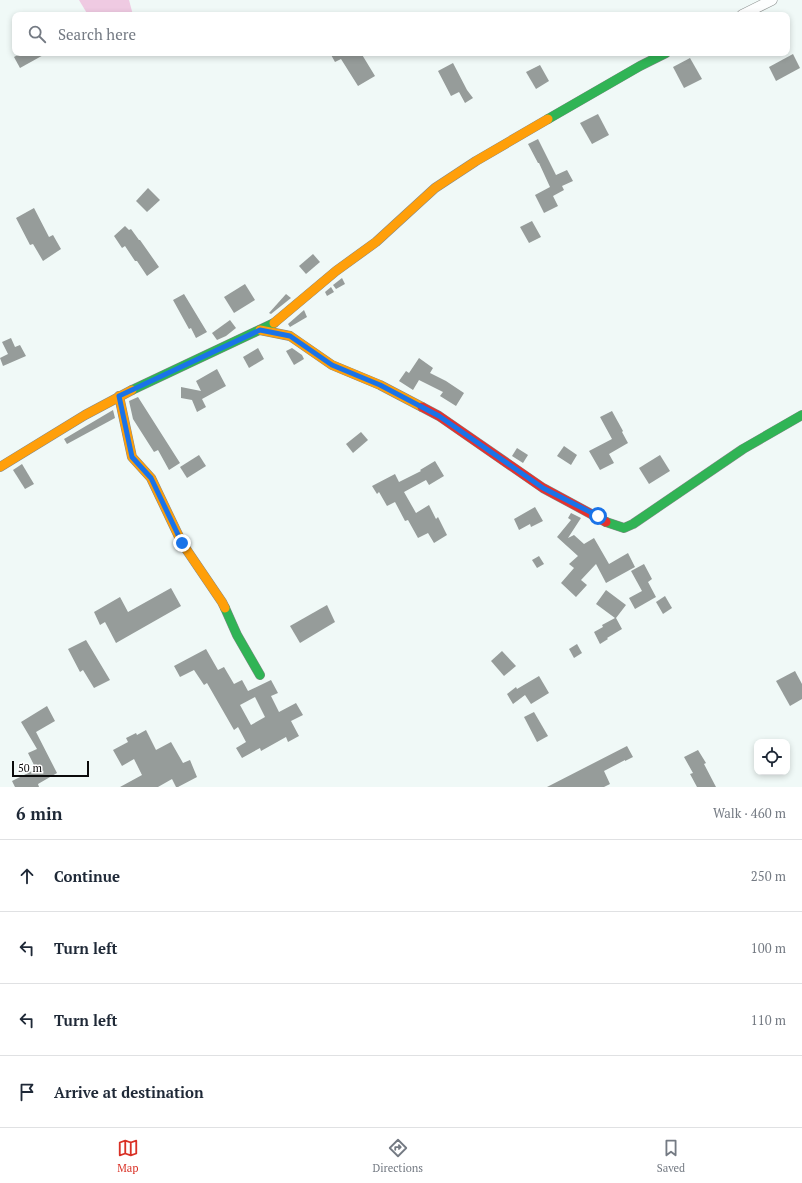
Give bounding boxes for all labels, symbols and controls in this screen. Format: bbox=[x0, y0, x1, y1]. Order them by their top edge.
search box bbox=[12, 12, 790, 56]
icon: search bbox=[26, 23, 48, 45]
text: Search here bbox=[58, 24, 136, 44]
route start bbox=[589, 507, 607, 525]
route end bbox=[173, 534, 191, 552]
map controls bbox=[754, 739, 790, 775]
button: locate bbox=[754, 739, 790, 775]
scale bar bbox=[12, 759, 89, 778]
text: 50 m bbox=[18, 761, 42, 775]
text: 6 min bbox=[16, 802, 63, 825]
text: Walk · 460 m bbox=[713, 804, 786, 822]
icon: ahead bbox=[16, 865, 38, 887]
text: Continue bbox=[54, 866, 120, 886]
text: 250 m bbox=[751, 867, 786, 885]
icon: left bbox=[16, 937, 38, 959]
text: Turn left bbox=[54, 938, 118, 958]
text: 100 m bbox=[751, 939, 786, 957]
icon: left bbox=[16, 1009, 38, 1031]
text: Turn left bbox=[54, 1010, 118, 1030]
text: 110 m bbox=[751, 1011, 786, 1029]
icon: arrive bbox=[16, 1081, 38, 1103]
text: Arrive at destination bbox=[54, 1082, 204, 1102]
tab: Map bbox=[117, 1137, 139, 1175]
tab: Directions bbox=[372, 1137, 423, 1175]
tab: Saved bbox=[657, 1137, 685, 1175]

